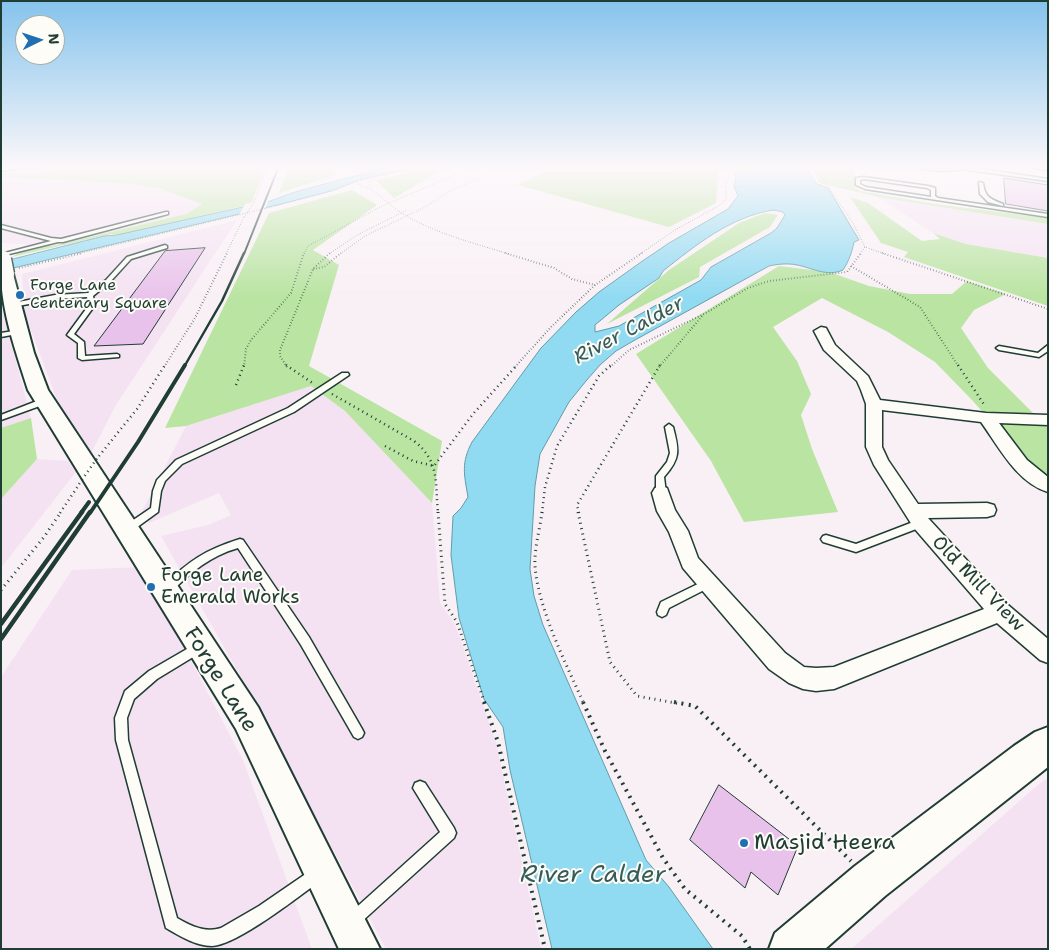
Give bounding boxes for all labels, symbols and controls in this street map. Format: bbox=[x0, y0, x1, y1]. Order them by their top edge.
north arrow bbox=[15, 15, 65, 65]
text: N bbox=[45, 33, 63, 45]
place label: Forge Lane Centenary Square bbox=[30, 276, 167, 314]
marker: Forge Lane Centenary Square bbox=[14, 289, 26, 301]
water label: River Calder bbox=[570, 292, 688, 370]
street label: Old Mill View bbox=[927, 531, 1029, 637]
place label: Forge Lane Emerald Works bbox=[161, 565, 300, 609]
marker: Forge Lane Emerald Works bbox=[145, 581, 157, 593]
street label: Forge Lane bbox=[177, 623, 263, 737]
place label: Masjid Heera bbox=[754, 830, 895, 856]
marker: Masjid Heera bbox=[738, 837, 750, 849]
water label: River Calder bbox=[520, 862, 666, 890]

